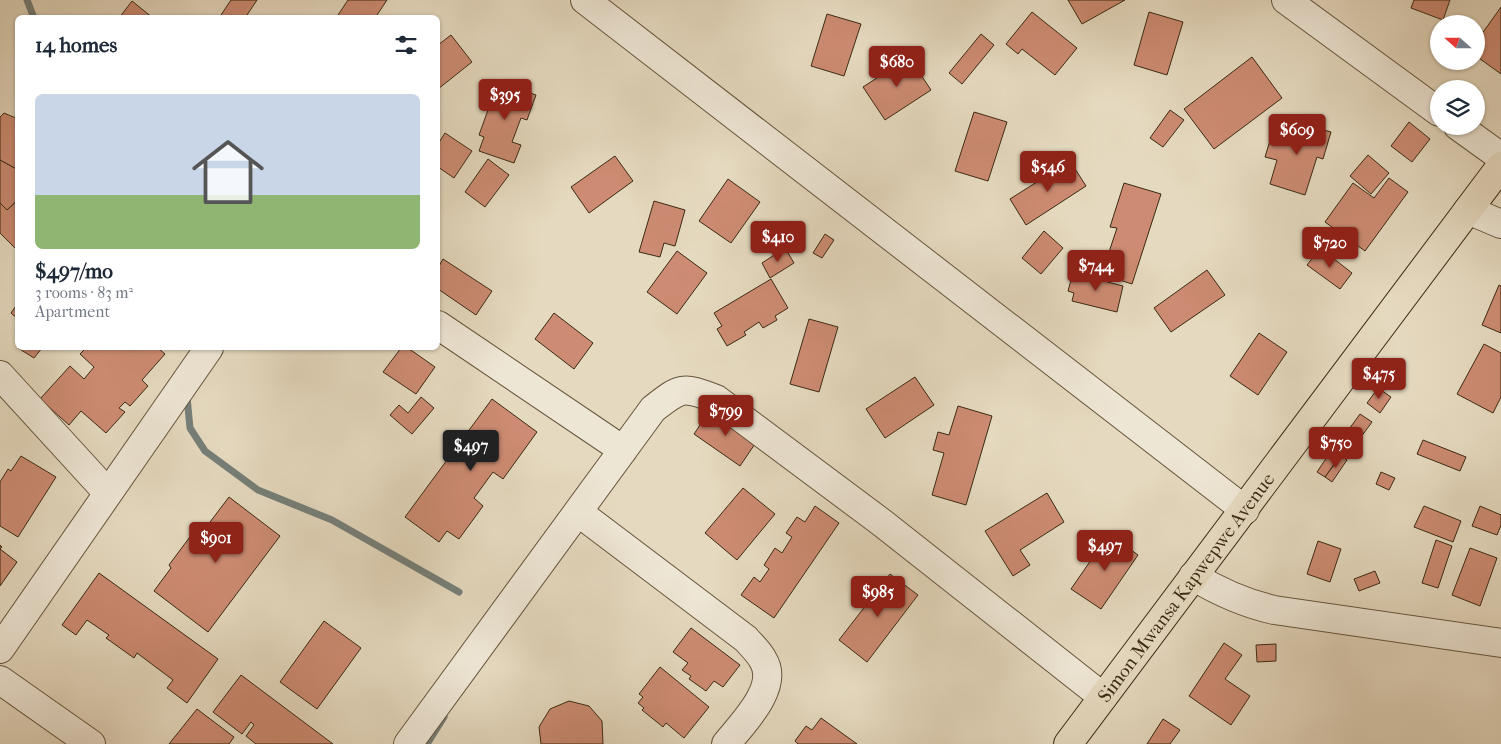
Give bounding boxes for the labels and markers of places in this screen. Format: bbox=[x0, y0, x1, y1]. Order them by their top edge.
pin: $680 bbox=[867, 46, 927, 88]
pin: $395 bbox=[475, 78, 535, 121]
pin: $609 bbox=[1267, 114, 1327, 156]
pin: $546 bbox=[1018, 150, 1078, 193]
pin: $410 bbox=[748, 220, 808, 263]
pin: $720 bbox=[1300, 226, 1360, 269]
pin: $744 bbox=[1066, 250, 1126, 292]
pin: $475 bbox=[1349, 358, 1409, 400]
pin: $799 bbox=[696, 394, 756, 437]
pin: $750 bbox=[1306, 426, 1366, 469]
pin: $497 bbox=[441, 430, 501, 472]
pin: $901 bbox=[186, 522, 246, 564]
pin: $497 bbox=[1075, 530, 1135, 572]
pin: $985 bbox=[848, 576, 908, 618]

